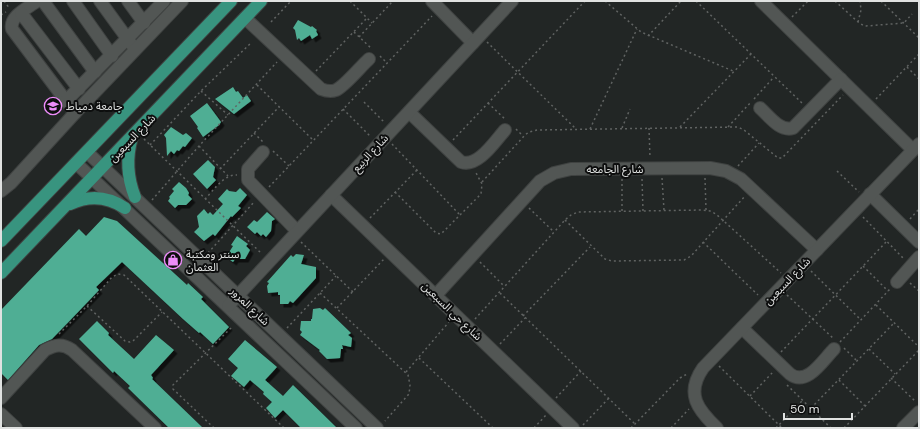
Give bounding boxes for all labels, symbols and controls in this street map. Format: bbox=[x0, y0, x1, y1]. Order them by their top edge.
school or university icon: جامعة دمياط bbox=[43, 96, 63, 116]
place label: جامعة دمياط bbox=[66, 99, 123, 113]
street label: شارع السبعين bbox=[106, 111, 159, 165]
street label: شارع الربيع bbox=[349, 131, 392, 176]
street label: شارع الجامعه bbox=[587, 162, 644, 177]
place label: سنتر ومكتبة العثمان bbox=[186, 247, 240, 274]
shop icon: سنتر ومكتبة العثمان bbox=[163, 250, 183, 270]
street label: شارع السبعين bbox=[761, 254, 814, 308]
street label: شارع حي السبعين bbox=[417, 279, 485, 345]
street label: شارع المرور bbox=[226, 283, 273, 329]
scale bar bbox=[784, 395, 852, 421]
text: 50 m bbox=[790, 401, 819, 417]

